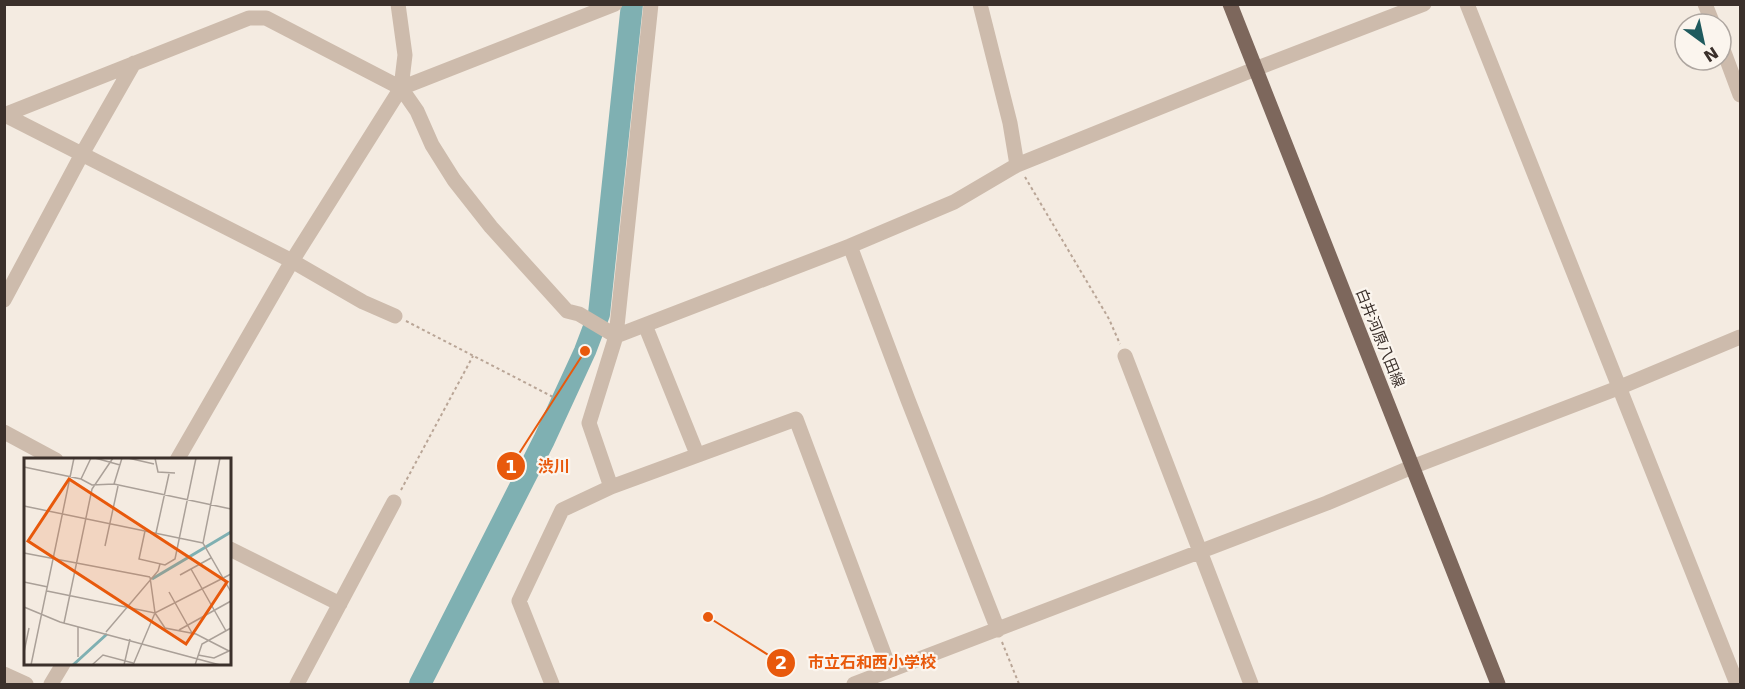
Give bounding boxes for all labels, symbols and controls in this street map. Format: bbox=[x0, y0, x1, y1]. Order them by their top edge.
north arrow bbox=[1673, 12, 1733, 72]
text: N bbox=[1700, 43, 1722, 66]
street label: 白井河原八田線 bbox=[1352, 286, 1408, 390]
callout: 渋川 bbox=[496, 449, 582, 483]
text: 1 bbox=[505, 456, 517, 477]
text: 渋川 bbox=[538, 457, 570, 476]
inset map bbox=[24, 458, 231, 665]
callout: 市立石和西小学校 bbox=[766, 646, 948, 680]
text: 2 bbox=[775, 652, 787, 673]
text: 市立石和西小学校 bbox=[808, 653, 936, 672]

